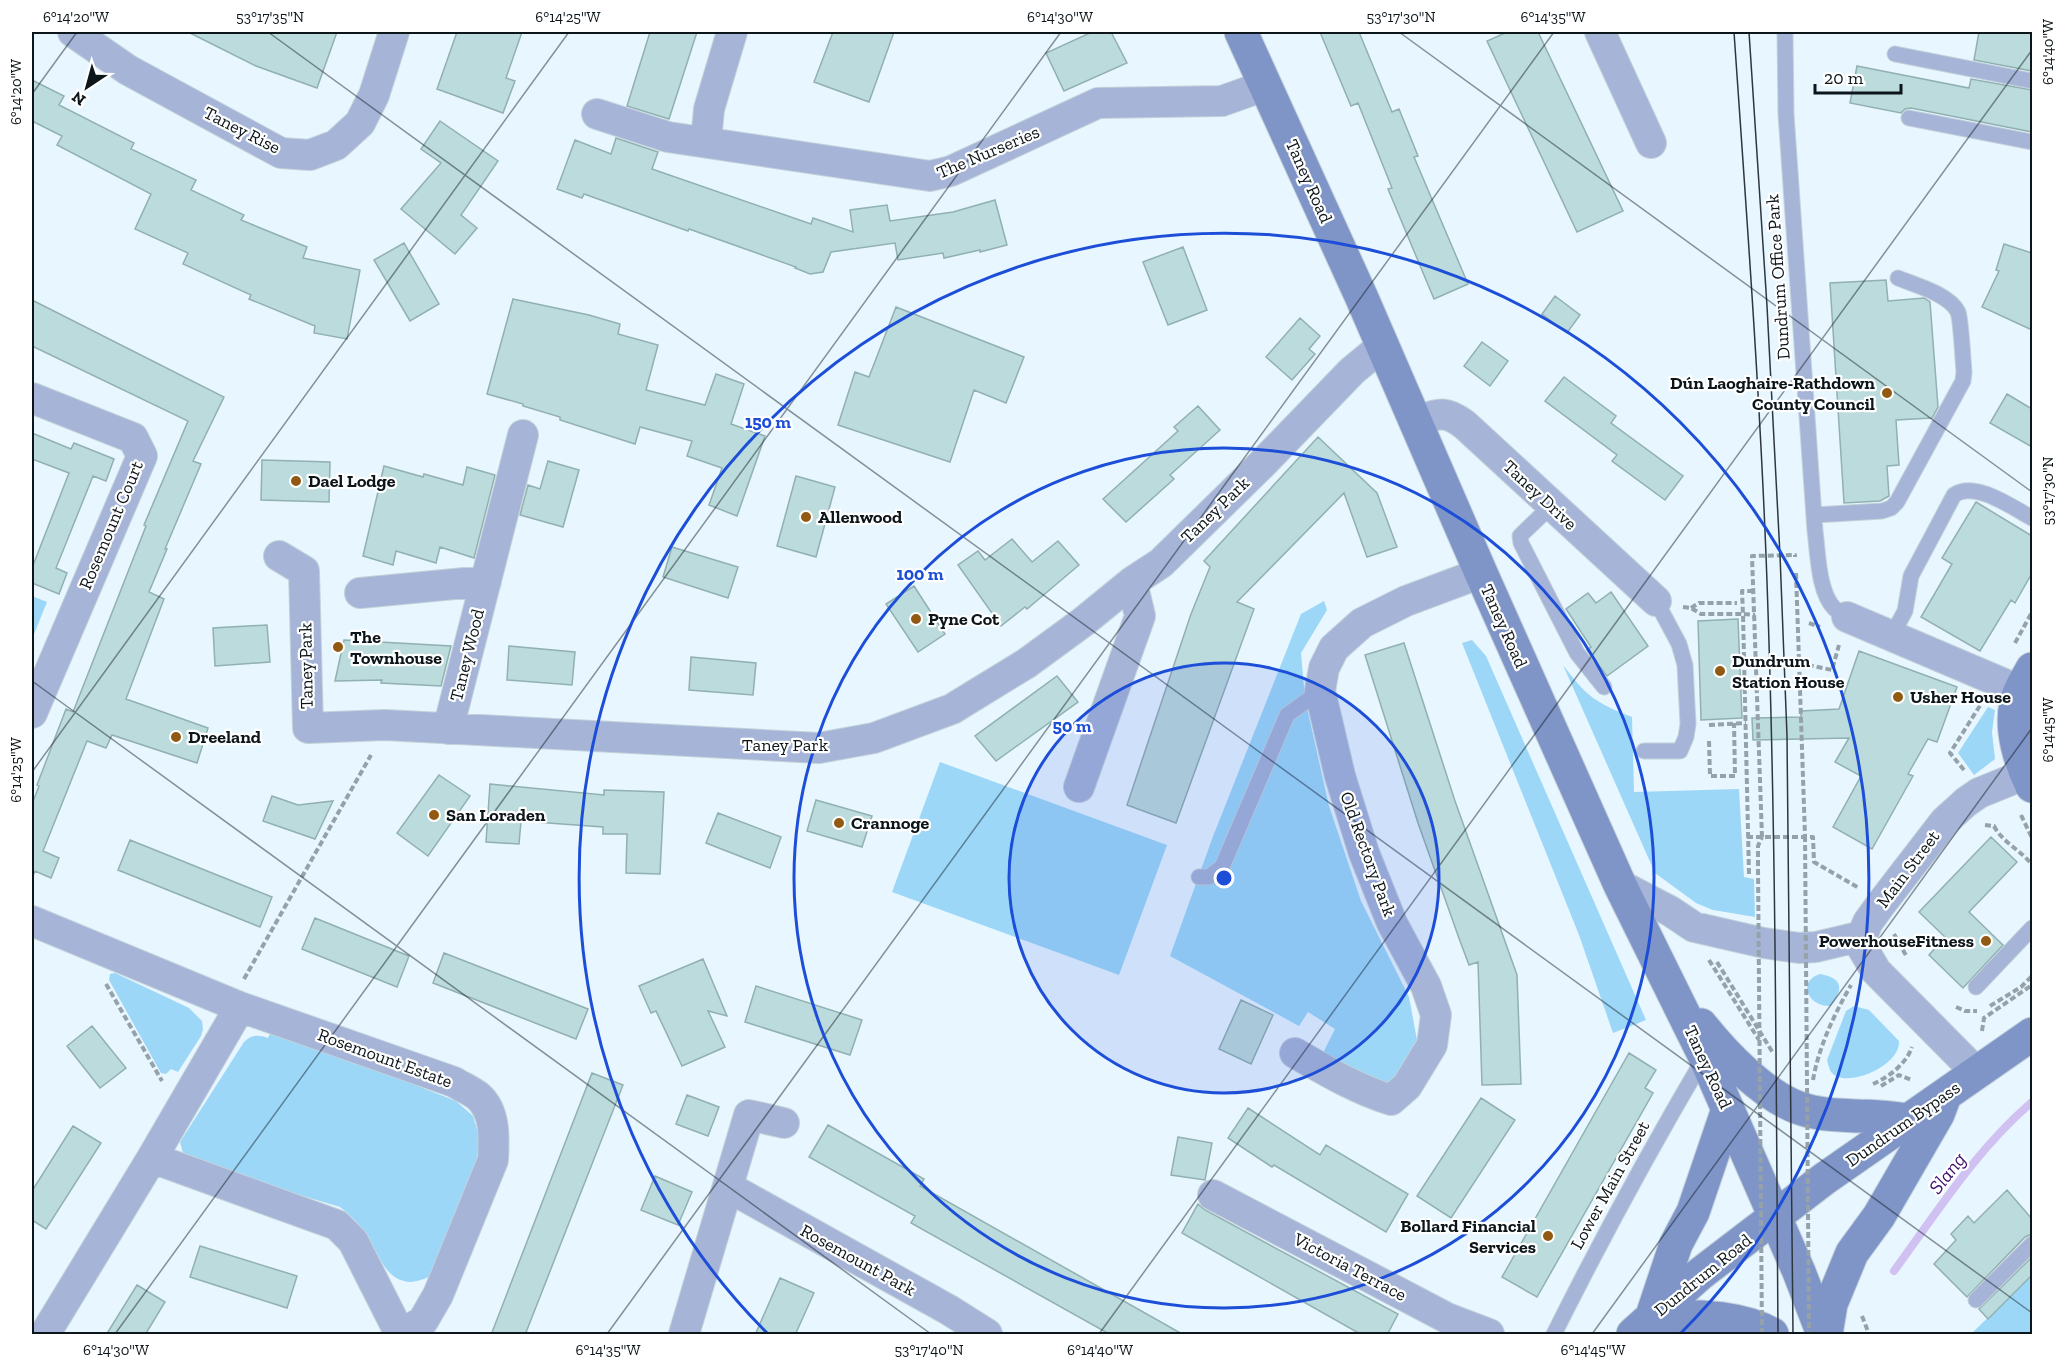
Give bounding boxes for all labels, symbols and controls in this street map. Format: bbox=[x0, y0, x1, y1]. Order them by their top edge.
text: 6°14'20"W bbox=[43, 8, 109, 26]
text: 53°17'35"N bbox=[236, 8, 304, 26]
text: 6°14'25"W bbox=[535, 8, 601, 26]
text: 6°14'30"W bbox=[1027, 8, 1093, 26]
text: 53°17'30"N bbox=[1366, 8, 1436, 26]
text: 6°14'35"W bbox=[1521, 8, 1585, 26]
text: 6°14'40"W bbox=[2039, 19, 2057, 85]
north arrow bbox=[57, 57, 117, 117]
scale bar bbox=[1815, 57, 1900, 95]
text: 6°14'20"W bbox=[7, 59, 25, 125]
text: 20 m bbox=[1824, 67, 1864, 89]
text: N bbox=[68, 87, 89, 110]
street label: Taney Rise bbox=[200, 101, 284, 159]
street label: The Nurseries bbox=[933, 120, 1043, 184]
street label: Taney Road bbox=[1281, 136, 1337, 226]
street label: Dundrum Office Park bbox=[1761, 193, 1795, 360]
place label: Dún Laoghaire-Rathdown County Council bbox=[1670, 372, 1875, 415]
marker: Dún Laoghaire-Rathdown County Council bbox=[1880, 386, 1894, 400]
text: 150 m bbox=[745, 411, 791, 433]
street label: Taney Drive bbox=[1498, 455, 1582, 535]
text: 53°17'30"N bbox=[2039, 456, 2057, 526]
street label: Rosemount Court bbox=[74, 457, 148, 593]
place label: Dael Lodge bbox=[308, 470, 396, 492]
street label: Taney Park bbox=[1176, 472, 1254, 548]
marker: Dael Lodge bbox=[289, 474, 303, 488]
place label: Allenwood bbox=[818, 506, 903, 528]
marker: Allenwood bbox=[799, 510, 813, 524]
text: 100 m bbox=[896, 563, 944, 585]
street label: Taney Road bbox=[1476, 581, 1532, 671]
street label: Taney Wood bbox=[445, 606, 489, 703]
place label: Pyne Cot bbox=[928, 608, 1000, 630]
marker: Pyne Cot bbox=[909, 612, 923, 626]
street label: Taney Park bbox=[294, 622, 318, 709]
place label: The Townhouse bbox=[350, 626, 442, 669]
marker: The Townhouse bbox=[331, 640, 345, 654]
place label: Dundrum Station House bbox=[1732, 650, 1845, 693]
marker: Dundrum Station House bbox=[1713, 664, 1727, 678]
place label: Usher House bbox=[1910, 686, 2011, 708]
marker: Usher House bbox=[1891, 690, 1905, 704]
text: 6°14'45"W bbox=[2039, 697, 2057, 763]
text: 50 m bbox=[1053, 715, 1092, 737]
place label: Dreeland bbox=[188, 726, 262, 748]
marker: Dreeland bbox=[169, 730, 183, 744]
street label: Taney Park bbox=[742, 734, 829, 756]
text: 6°14'25"W bbox=[7, 737, 25, 803]
street label: Old Rectory Park bbox=[1335, 789, 1401, 920]
place label: San Loraden bbox=[446, 804, 546, 826]
marker: San Loraden bbox=[427, 808, 441, 822]
place label: Crannoge bbox=[851, 812, 930, 834]
marker: Crannoge bbox=[832, 816, 846, 830]
street label: Main Street bbox=[1872, 826, 1944, 912]
centre of rings bbox=[1214, 868, 1234, 888]
place label: PowerhouseFitness bbox=[1819, 930, 1974, 952]
marker: PowerhouseFitness bbox=[1979, 934, 1993, 948]
street label: Taney Road bbox=[1679, 1022, 1737, 1112]
street label: Rosemount Estate bbox=[315, 1023, 455, 1093]
street label: Dundrum Bypass bbox=[1842, 1076, 1964, 1172]
street label: Lower Main Street bbox=[1566, 1117, 1655, 1253]
water label: Slang bbox=[1923, 1147, 1971, 1199]
place label: Bollard Financial Services bbox=[1400, 1215, 1536, 1258]
street label: Rosemount Park bbox=[797, 1219, 920, 1301]
street label: Victoria Terrace bbox=[1289, 1228, 1410, 1306]
marker: Bollard Financial Services bbox=[1541, 1229, 1555, 1243]
street label: Dundrum Road bbox=[1650, 1229, 1756, 1321]
text: 6°14'30"W bbox=[83, 1341, 149, 1359]
text: 6°14'35"W bbox=[576, 1341, 640, 1359]
text: 53°17'40"N bbox=[894, 1341, 964, 1359]
text: 6°14'40"W bbox=[1067, 1341, 1133, 1359]
text: 6°14'45"W bbox=[1560, 1341, 1626, 1359]

